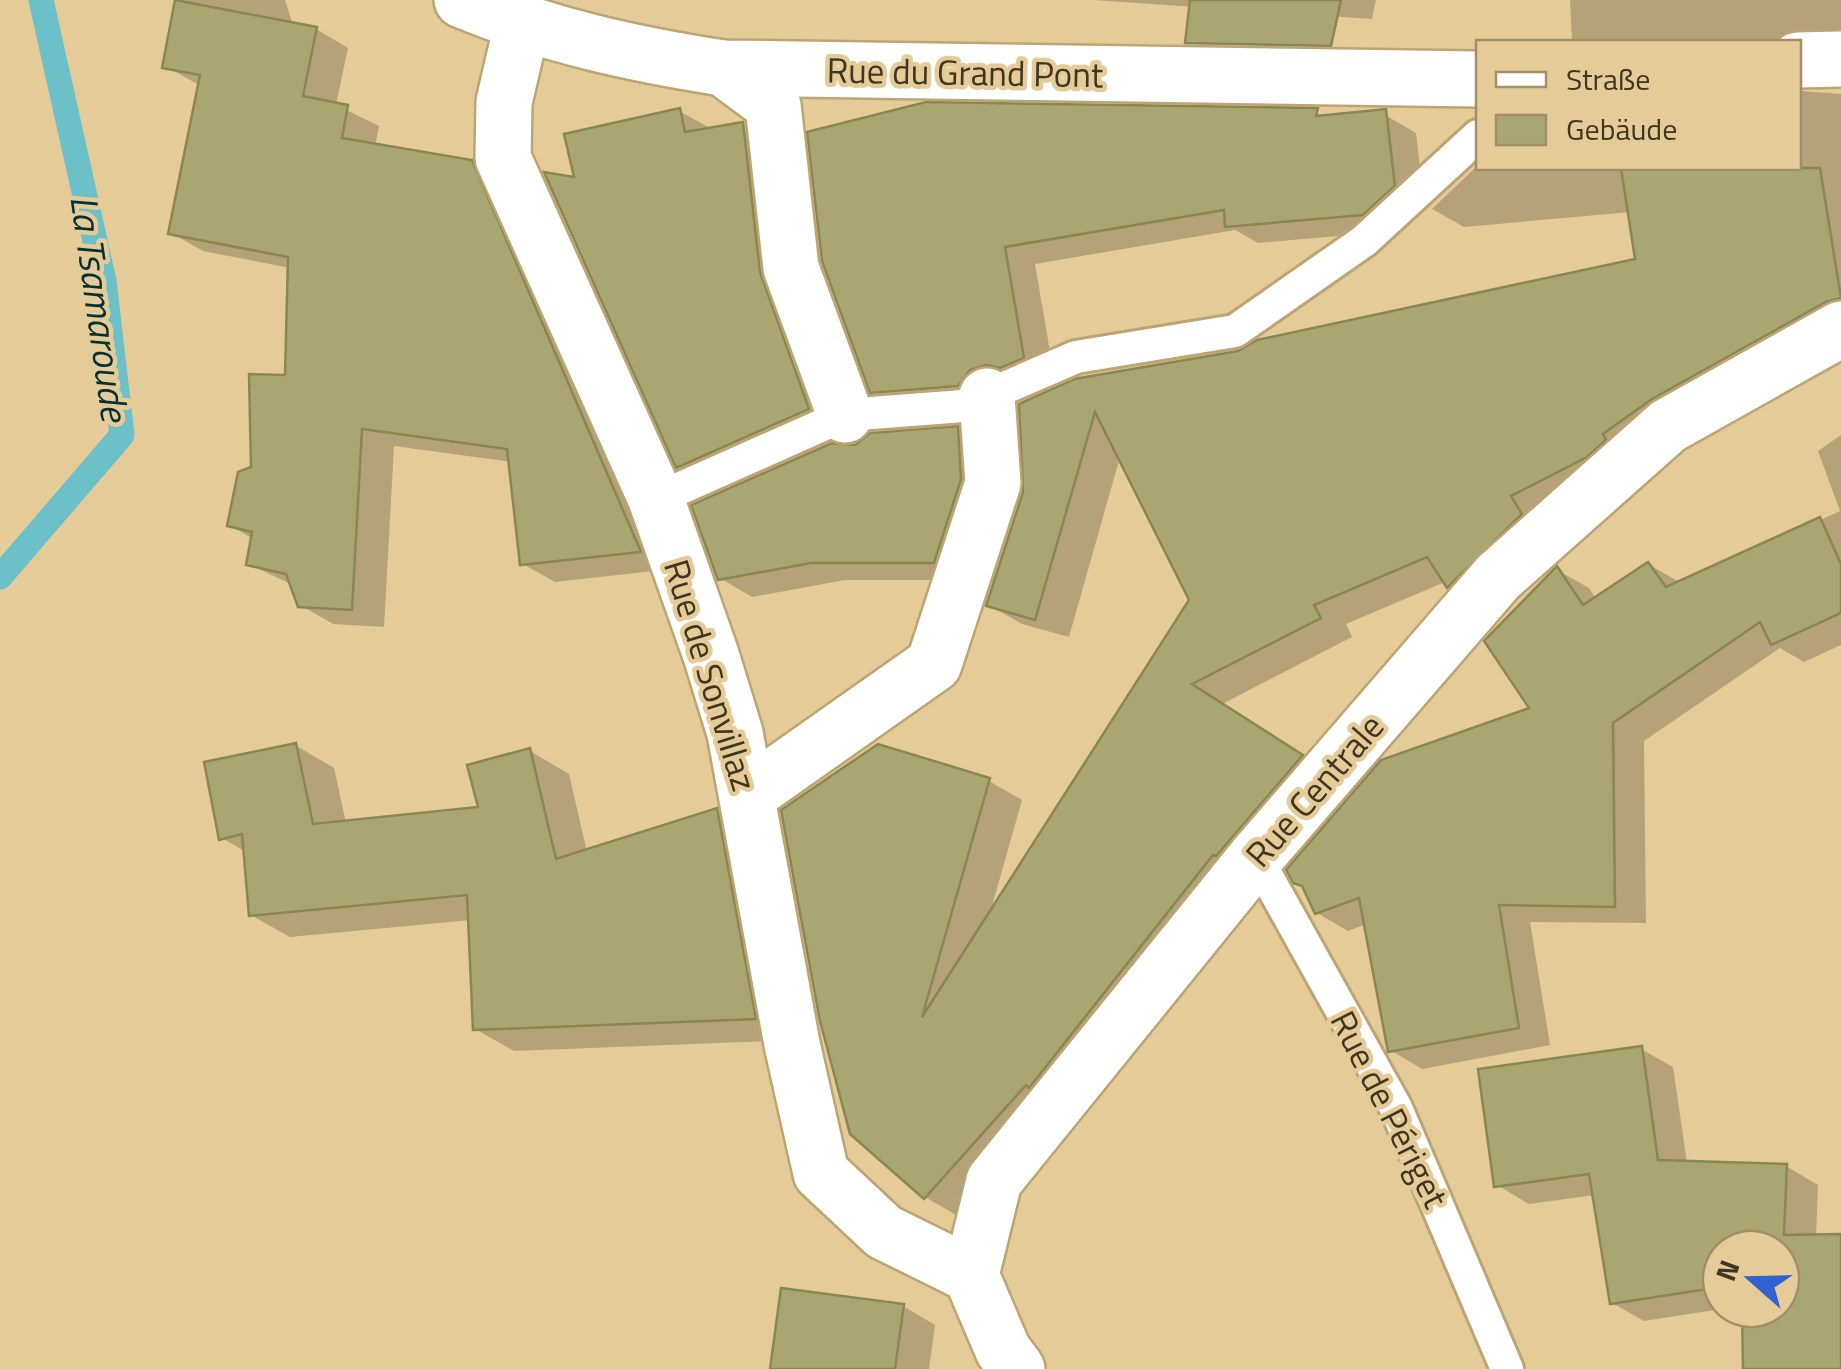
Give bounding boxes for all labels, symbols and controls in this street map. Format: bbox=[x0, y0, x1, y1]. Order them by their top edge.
legend bbox=[1476, 40, 1801, 170]
street label: Rue du Grand Pont bbox=[826, 43, 1104, 101]
text: Straße bbox=[1566, 56, 1650, 102]
text: Gebäude bbox=[1566, 106, 1677, 152]
water label: La Tsamaroude bbox=[55, 191, 145, 427]
street label: Rue de Sonvillaz bbox=[650, 553, 772, 797]
street label: Rue Centrale bbox=[1232, 701, 1396, 879]
street label: Rue de Périget bbox=[1317, 1001, 1463, 1217]
north arrow bbox=[1701, 1229, 1801, 1329]
text: N bbox=[1704, 1254, 1751, 1287]

